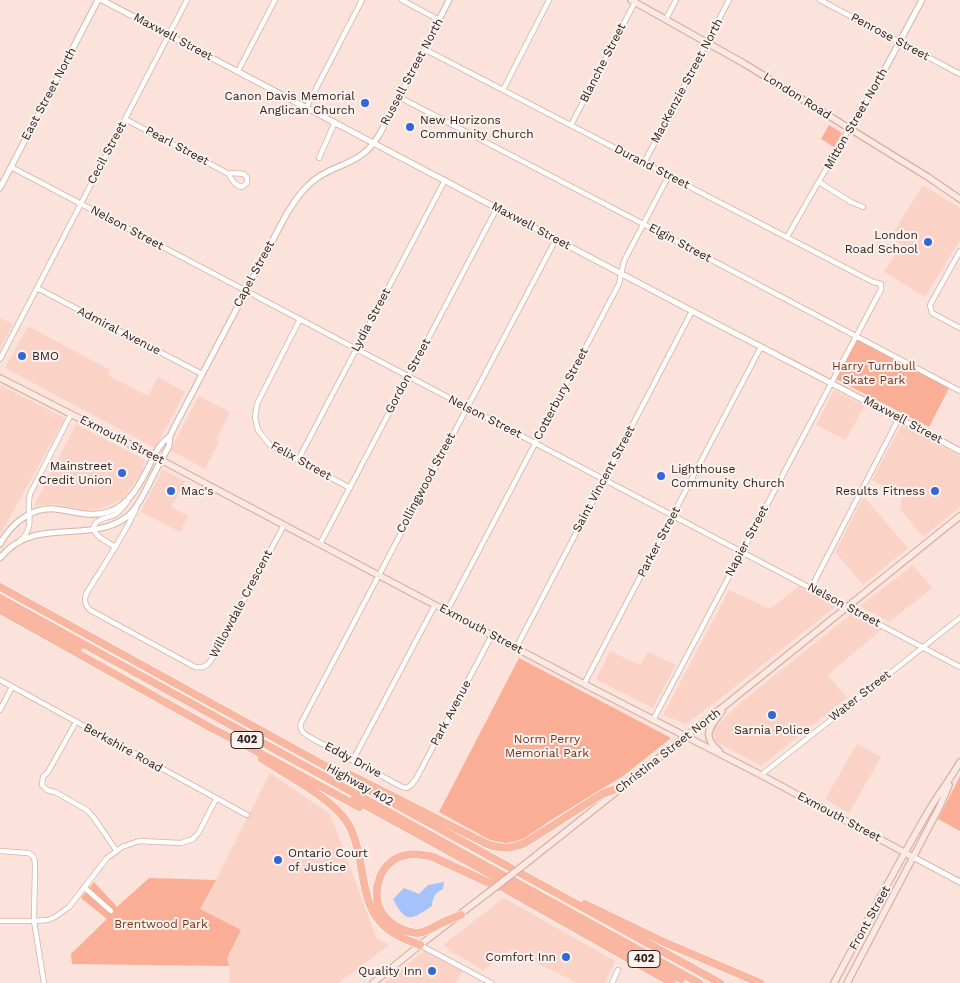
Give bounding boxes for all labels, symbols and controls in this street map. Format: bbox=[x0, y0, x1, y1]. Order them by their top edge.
street label: Maxwell Street bbox=[131, 10, 215, 64]
street label: Penrose Street bbox=[848, 10, 932, 64]
street label: Russell Street North bbox=[378, 16, 446, 128]
street label: MacKenzie Street North bbox=[648, 16, 726, 146]
street label: Blanche Street bbox=[577, 21, 629, 105]
street label: East Street North bbox=[18, 45, 80, 143]
street label: Mitton Street North bbox=[821, 66, 891, 172]
street label: London Road bbox=[760, 69, 834, 123]
place label: Canon Davis Memorial Anglican Church bbox=[224, 89, 355, 117]
marker: Canon Davis Memorial Anglican Church bbox=[359, 97, 371, 109]
place label: New Horizons Community Church bbox=[420, 113, 534, 141]
street label: Cecil Street bbox=[84, 119, 130, 187]
marker: New Horizons Community Church bbox=[404, 121, 416, 133]
street label: Pearl Street bbox=[143, 123, 211, 169]
street label: Durand Street bbox=[612, 142, 692, 192]
street label: Maxwell Street bbox=[489, 199, 573, 253]
street label: Nelson Street bbox=[88, 203, 166, 253]
street label: Elgin Street bbox=[646, 221, 714, 265]
place label: London Road School bbox=[845, 228, 918, 256]
marker: London Road School bbox=[922, 236, 934, 248]
street label: Capel Street bbox=[230, 238, 278, 310]
street label: Lydia Street bbox=[348, 286, 394, 354]
street label: Admiral Avenue bbox=[75, 304, 163, 358]
street label: Gordon Street bbox=[382, 336, 434, 416]
street label: Cotterbury Street bbox=[531, 345, 591, 443]
place label: BMO bbox=[32, 349, 59, 363]
marker: BMO bbox=[16, 350, 28, 362]
park label: Harry Turnbull Skate Park bbox=[832, 359, 916, 387]
street label: Nelson Street bbox=[446, 392, 524, 442]
street label: Maxwell Street bbox=[861, 393, 945, 447]
street label: Exmouth Street bbox=[77, 413, 167, 467]
street label: Saint Vincent Street bbox=[570, 423, 638, 535]
street label: Collingwood Street bbox=[393, 430, 459, 536]
street label: Felix Street bbox=[268, 438, 334, 484]
place label: Mainstreet Credit Union bbox=[39, 459, 112, 487]
place label: Lighthouse Community Church bbox=[671, 462, 785, 490]
marker: Mainstreet Credit Union bbox=[116, 467, 128, 479]
marker: Lighthouse Community Church bbox=[655, 470, 667, 482]
place label: Mac's bbox=[181, 484, 214, 498]
place label: Results Fitness bbox=[835, 484, 925, 498]
marker: Mac's bbox=[165, 485, 177, 497]
marker: Results Fitness bbox=[929, 485, 941, 497]
street label: Napier Street bbox=[722, 503, 772, 579]
street label: Parker Street bbox=[634, 504, 684, 580]
street label: Willowdale Crescent bbox=[206, 548, 276, 660]
street label: Nelson Street bbox=[805, 580, 883, 630]
street label: Exmouth Street bbox=[437, 601, 525, 657]
street label: Water Street bbox=[826, 667, 894, 725]
street label: Park Avenue bbox=[428, 678, 474, 748]
street label: Christina Street North bbox=[612, 705, 724, 797]
marker: Sarnia Police bbox=[766, 709, 778, 721]
street label: Berkshire Road bbox=[81, 720, 165, 776]
place label: Sarnia Police bbox=[734, 723, 810, 737]
road number: 402 bbox=[231, 732, 263, 748]
park label: Norm Perry Memorial Park bbox=[505, 732, 589, 760]
street label: Eddy Drive bbox=[322, 739, 384, 781]
street label: Highway 402 bbox=[324, 761, 396, 809]
street label: Exmouth Street bbox=[795, 789, 883, 845]
place label: Ontario Court of Justice bbox=[288, 846, 368, 874]
marker: Ontario Court of Justice bbox=[272, 854, 284, 866]
street label: Front Street bbox=[846, 883, 894, 953]
park label: Brentwood Park bbox=[114, 917, 208, 931]
place label: Comfort Inn bbox=[485, 950, 556, 964]
marker: Comfort Inn bbox=[560, 951, 572, 963]
road number: 402 bbox=[628, 951, 660, 968]
place label: Quality Inn bbox=[358, 964, 422, 978]
marker: Quality Inn bbox=[426, 965, 438, 977]

